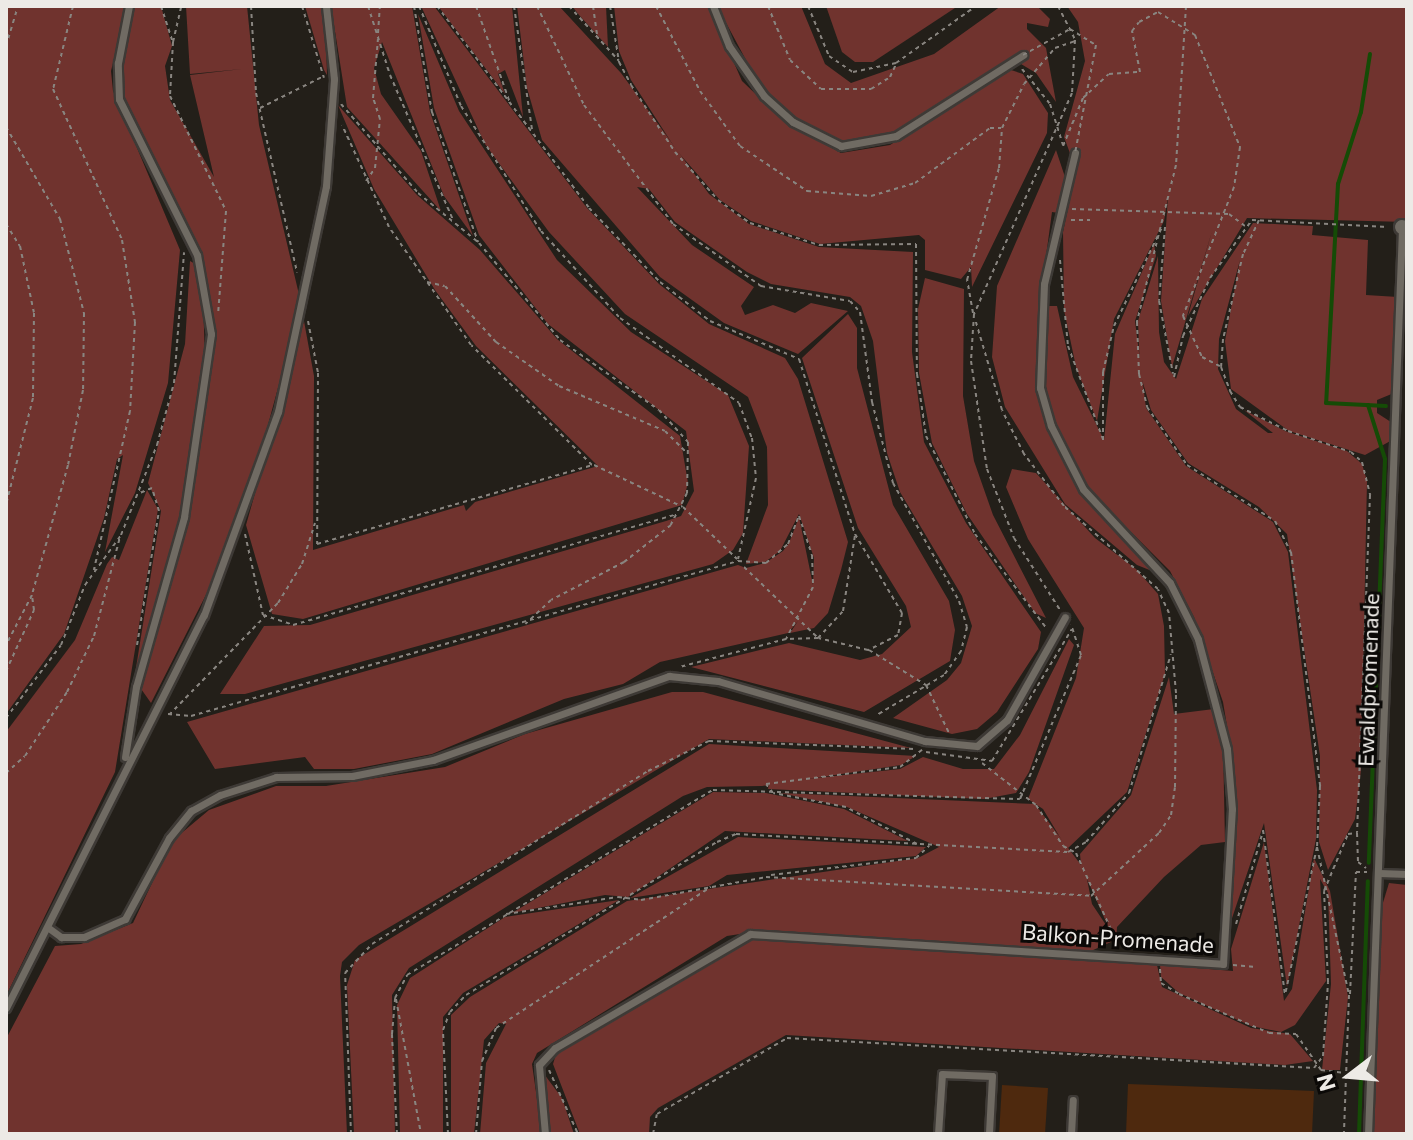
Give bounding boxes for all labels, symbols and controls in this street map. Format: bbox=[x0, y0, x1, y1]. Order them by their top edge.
street label: Ewaldpromenade bbox=[1352, 593, 1384, 767]
street label: Balkon-Promenade bbox=[1021, 918, 1215, 958]
north arrow bbox=[1309, 1036, 1389, 1116]
text: N bbox=[1310, 1071, 1341, 1094]

